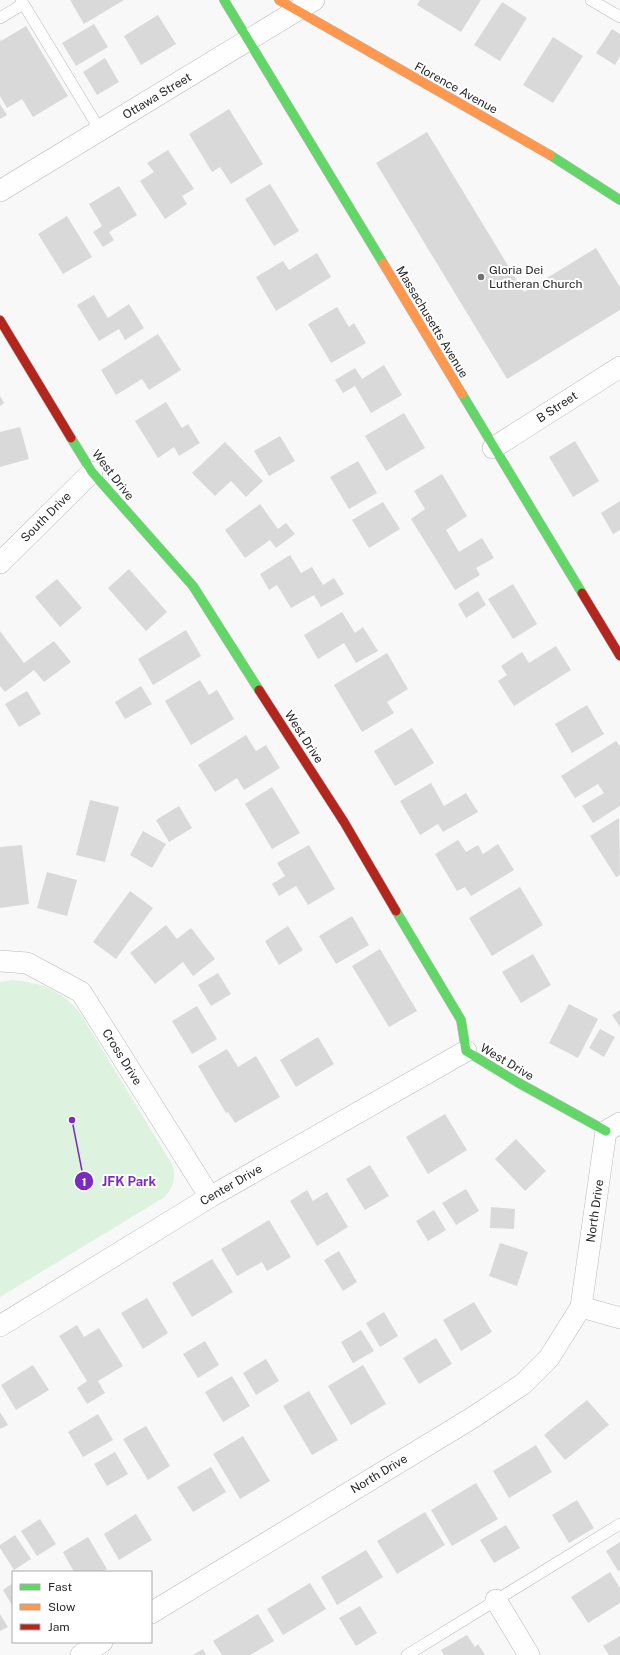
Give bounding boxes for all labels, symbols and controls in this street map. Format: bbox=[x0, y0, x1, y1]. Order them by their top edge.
street label: Florence Avenue bbox=[412, 59, 500, 117]
street label: Ottawa Street bbox=[120, 70, 194, 122]
place label: Gloria Dei Lutheran Church bbox=[489, 263, 583, 291]
street label: Massachusetts Avenue bbox=[393, 264, 471, 381]
marker: Gloria Dei Lutheran Church bbox=[476, 272, 486, 282]
street label: B Street bbox=[534, 388, 580, 425]
street label: West Drive bbox=[89, 447, 137, 503]
street label: South Drive bbox=[18, 489, 74, 545]
street label: West Drive bbox=[282, 708, 326, 766]
street label: Cross Drive bbox=[99, 1026, 145, 1088]
street label: West Drive bbox=[478, 1041, 536, 1084]
street label: Center Drive bbox=[197, 1162, 265, 1208]
callout: JFK Park bbox=[74, 1169, 164, 1194]
text: JFK Park bbox=[102, 1174, 156, 1189]
text: 1 bbox=[81, 1175, 87, 1189]
street label: North Drive bbox=[584, 1178, 606, 1243]
street label: North Drive bbox=[348, 1452, 410, 1496]
legend bbox=[12, 1571, 152, 1643]
text: Fast bbox=[48, 1580, 73, 1594]
text: Slow bbox=[48, 1600, 76, 1614]
text: Jam bbox=[48, 1620, 70, 1634]

